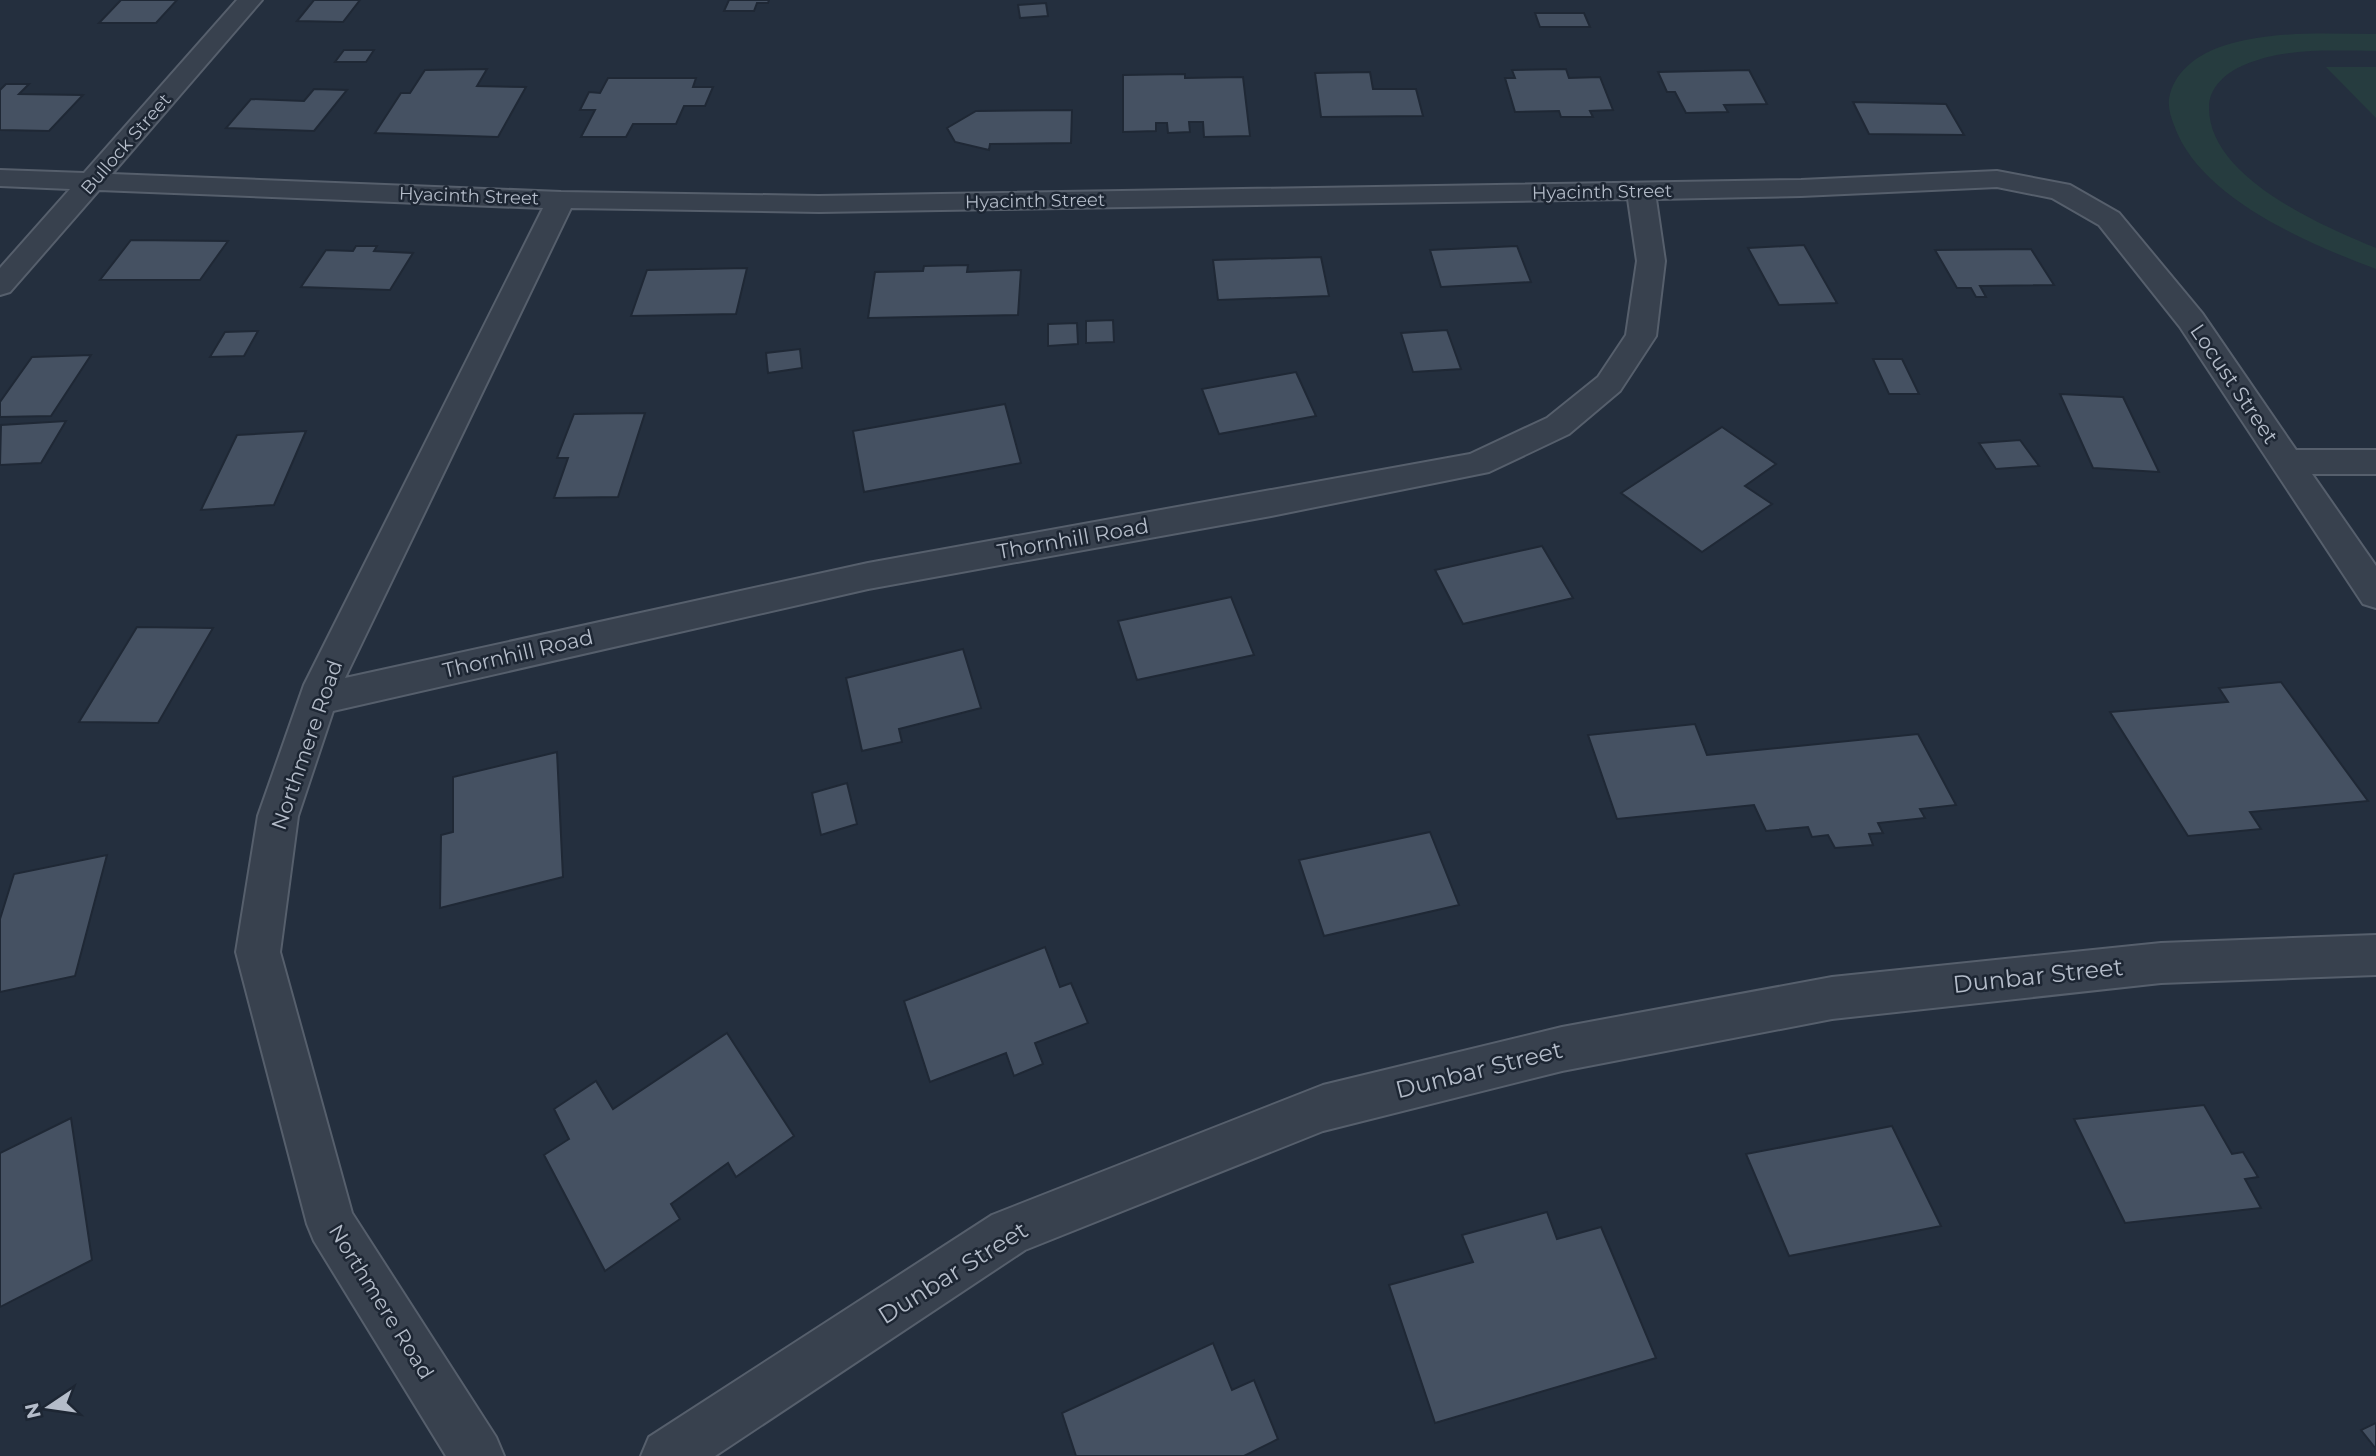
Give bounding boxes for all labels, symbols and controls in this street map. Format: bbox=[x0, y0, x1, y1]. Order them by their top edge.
street label: Bullock Street bbox=[76, 89, 176, 199]
street label: Hyacinth Street bbox=[1532, 180, 1672, 204]
street label: Hyacinth Street bbox=[399, 183, 539, 209]
street label: Hyacinth Street bbox=[965, 189, 1105, 213]
street label: Locust Street bbox=[2185, 319, 2284, 448]
street label: Thornhill Road bbox=[995, 513, 1151, 564]
street label: Thornhill Road bbox=[440, 624, 595, 683]
street label: Northmere Road bbox=[266, 657, 347, 833]
street label: Dunbar Street bbox=[1951, 952, 2125, 999]
street label: Dunbar Street bbox=[1392, 1035, 1566, 1104]
street label: Dunbar Street bbox=[873, 1215, 1033, 1330]
street label: Northmere Road bbox=[324, 1220, 439, 1384]
north arrow bbox=[14, 1372, 84, 1442]
text: N bbox=[20, 1401, 46, 1421]

